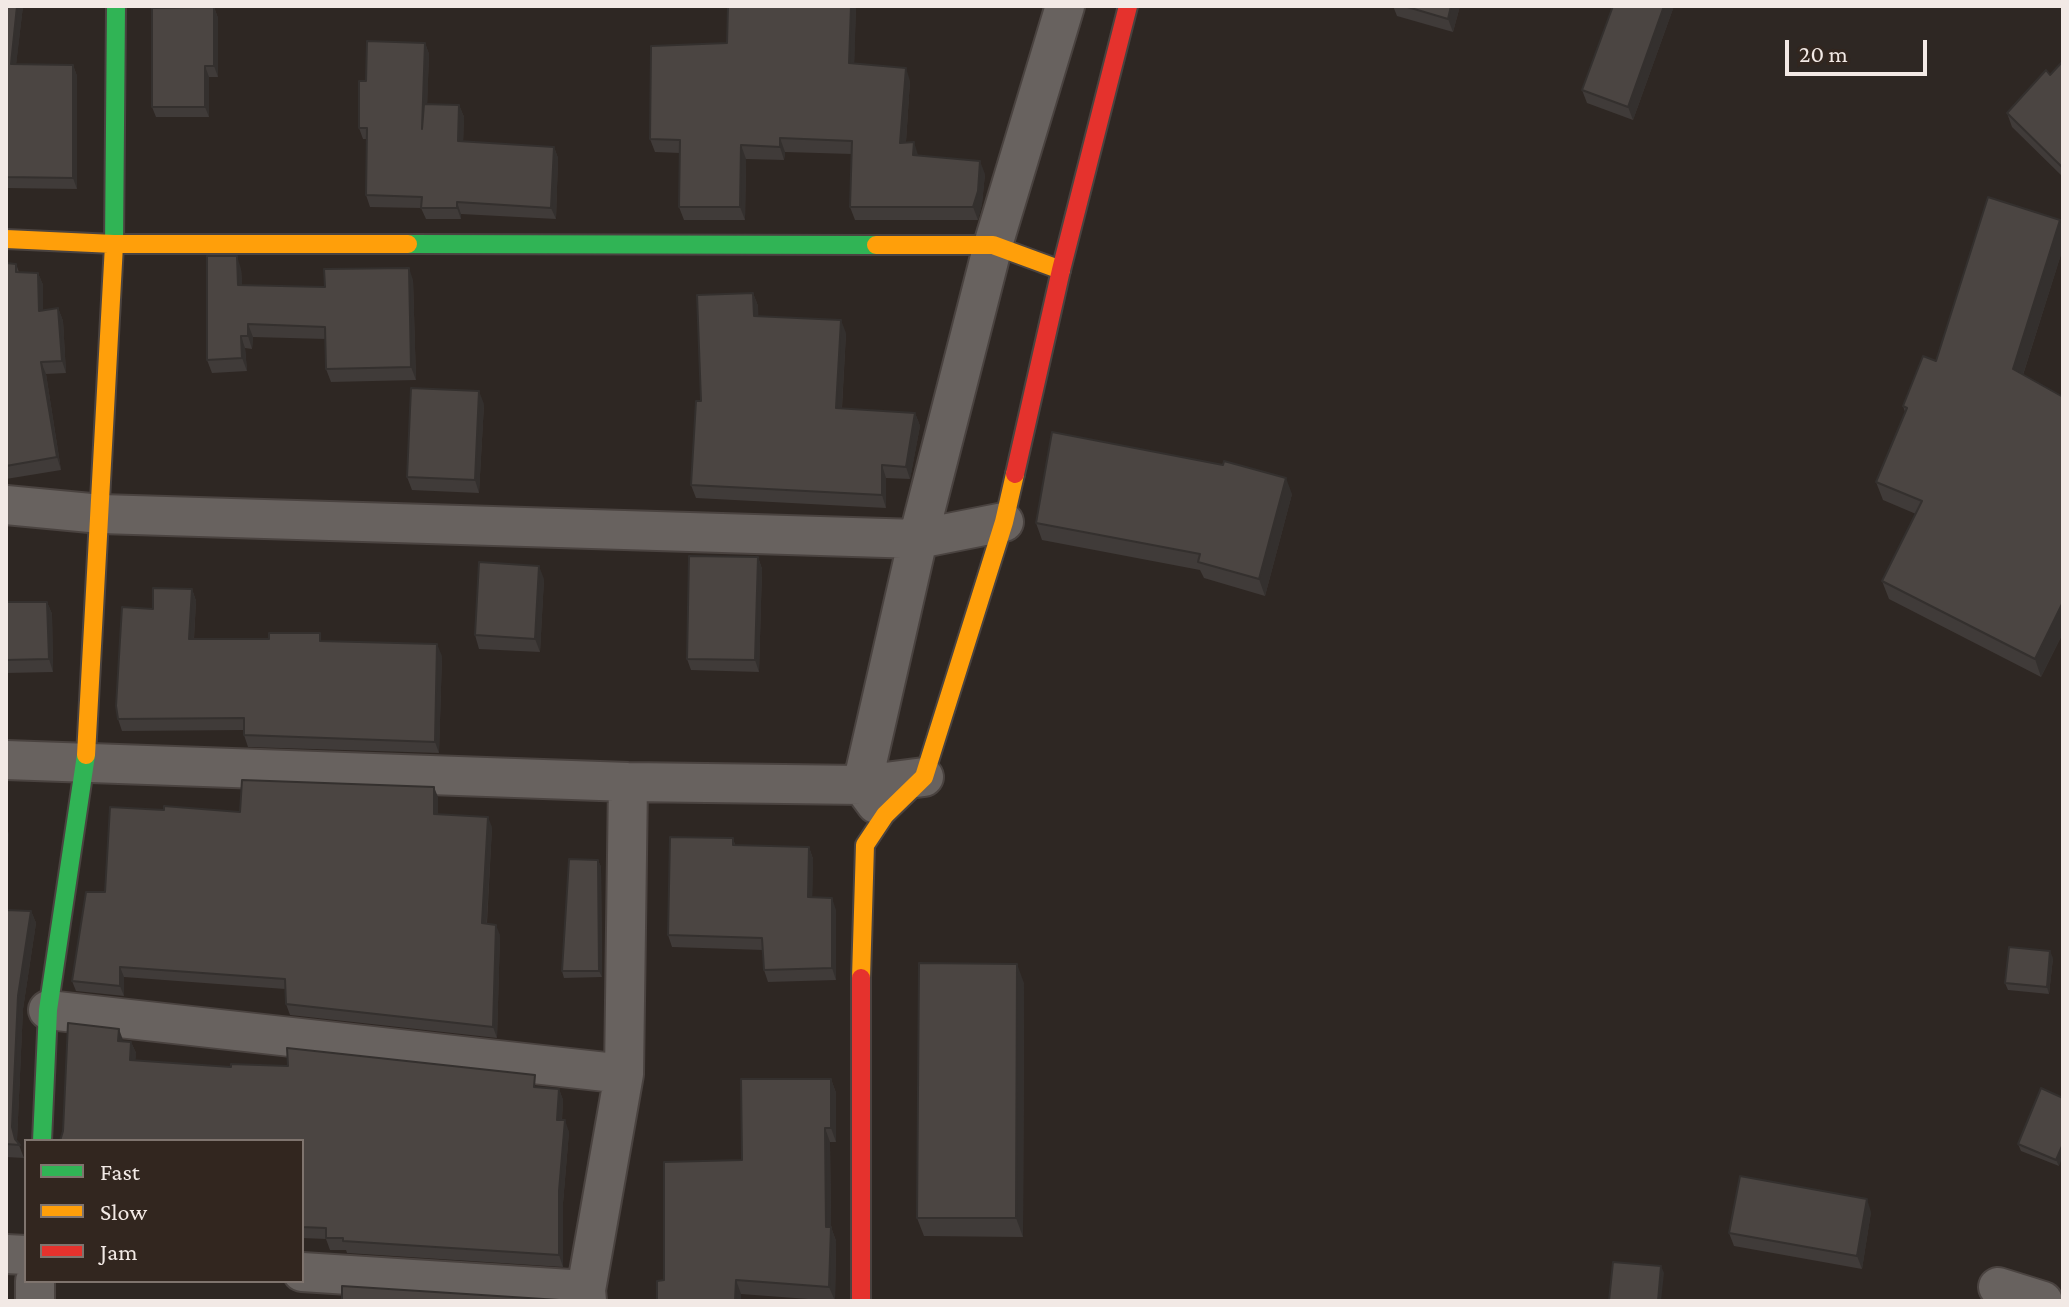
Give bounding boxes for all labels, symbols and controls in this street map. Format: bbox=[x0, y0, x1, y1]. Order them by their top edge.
scale bar bbox=[1789, 24, 1931, 74]
text: 20 m bbox=[1799, 40, 1848, 67]
legend bbox=[24, 1139, 304, 1283]
text: Fast bbox=[100, 1158, 140, 1185]
text: Slow bbox=[100, 1198, 147, 1225]
text: Jam bbox=[100, 1238, 138, 1265]

